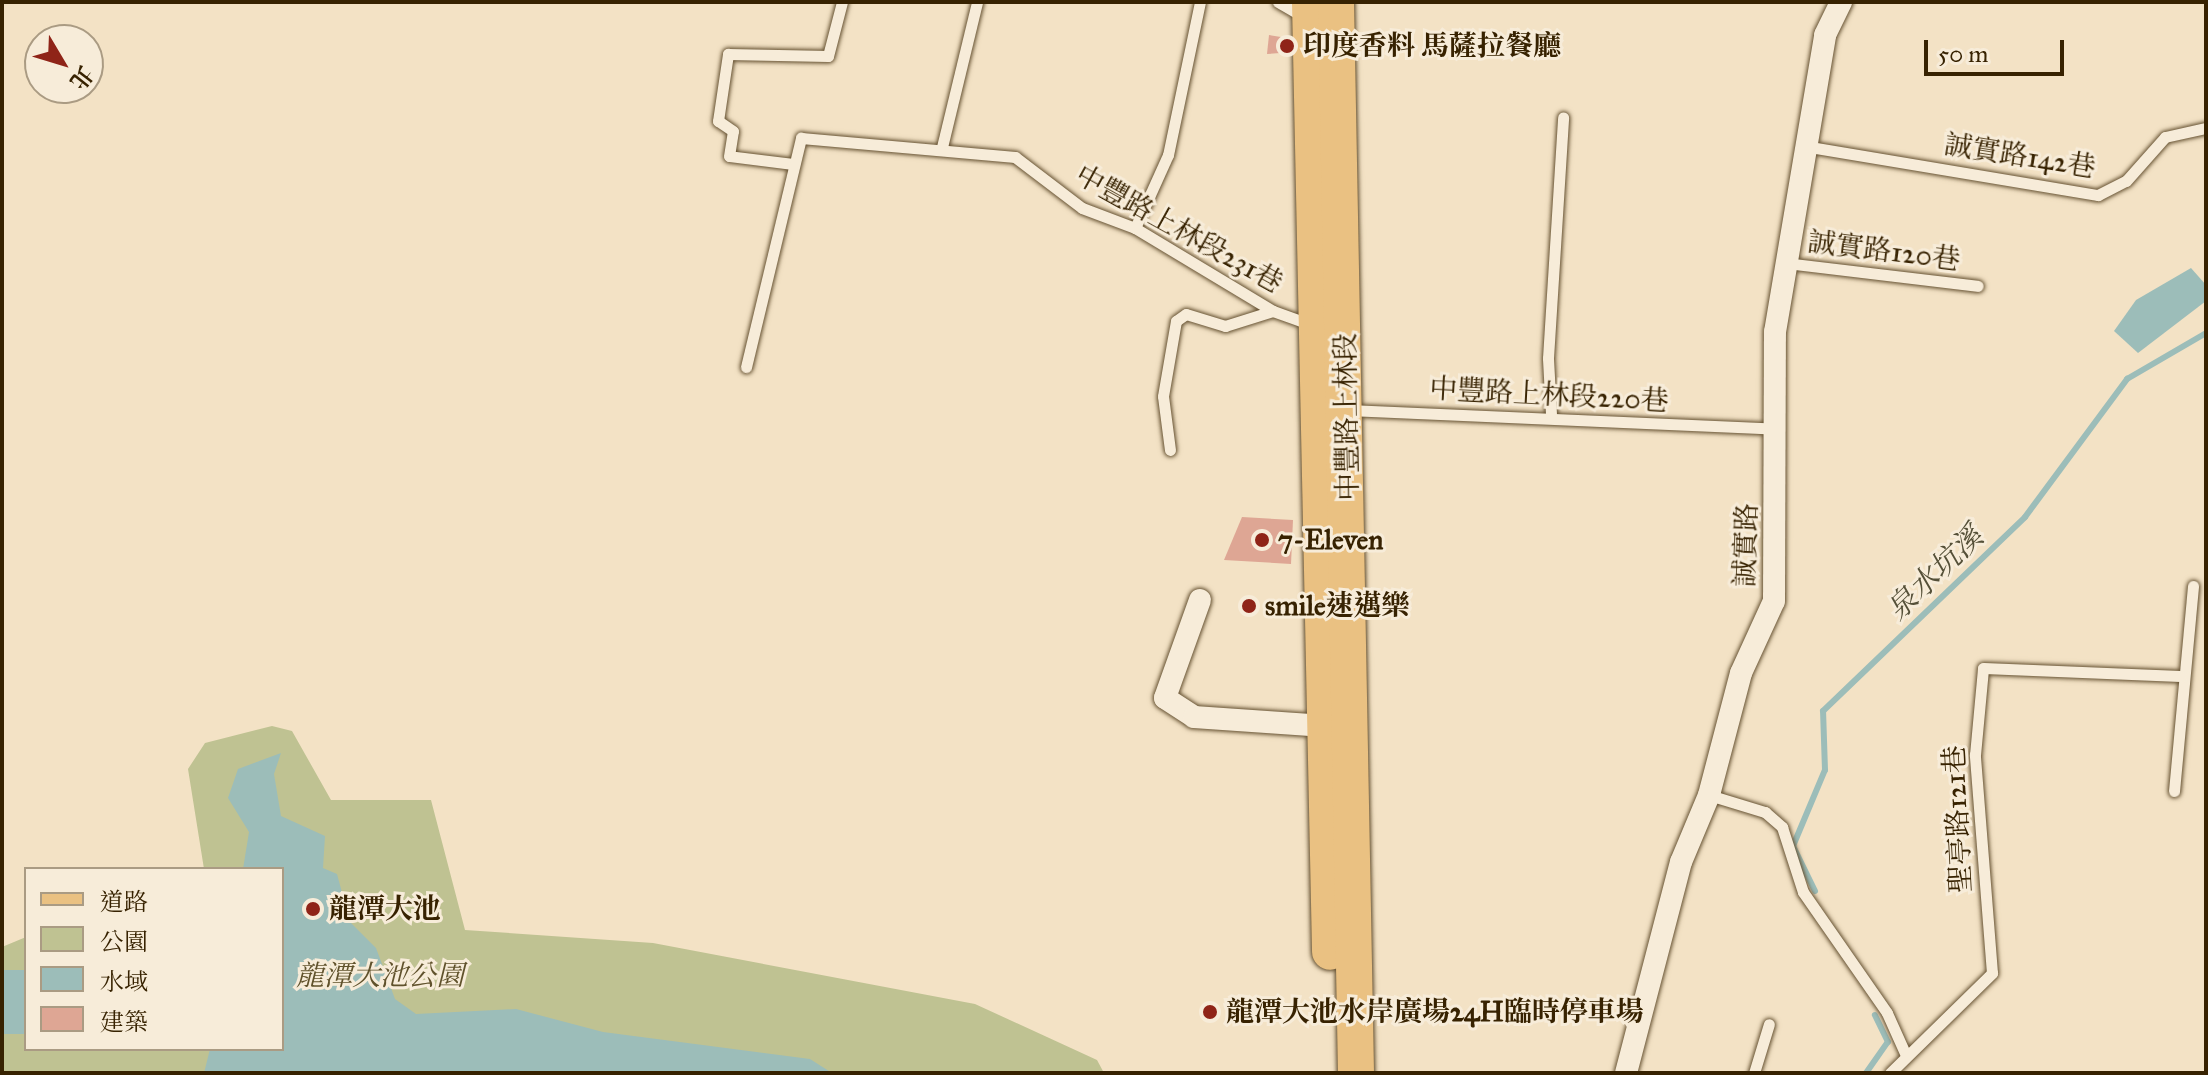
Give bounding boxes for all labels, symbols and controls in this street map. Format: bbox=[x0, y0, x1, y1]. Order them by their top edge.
north arrow bbox=[24, 24, 104, 104]
scale bar bbox=[1928, 24, 2068, 74]
place label: 印度香料 馬薩拉餐廳 bbox=[1303, 29, 1561, 63]
marker: 印度香料 馬薩拉餐廳 bbox=[1278, 37, 1296, 55]
text: 50 m bbox=[1938, 39, 1988, 69]
text: 北 bbox=[64, 61, 99, 95]
street label: 誠實路142巷 bbox=[1942, 127, 2098, 185]
street label: 中豐路上林段231巷 bbox=[1069, 158, 1289, 300]
street label: 誠實路120巷 bbox=[1806, 225, 1962, 277]
street label: 中豐路上林段 bbox=[1329, 333, 1365, 501]
street label: 中豐路上林段220巷 bbox=[1428, 372, 1670, 418]
street label: 誠實路 bbox=[1728, 502, 1764, 588]
water label: 泉水坑溪 bbox=[1879, 518, 1991, 628]
place label: 7-Eleven bbox=[1278, 523, 1383, 557]
marker: 7-Eleven bbox=[1253, 531, 1271, 549]
place label: smile速邁樂 bbox=[1265, 589, 1410, 623]
marker: smile速邁樂 bbox=[1240, 597, 1258, 615]
street label: 聖亭路121巷 bbox=[1937, 744, 1979, 894]
legend bbox=[24, 867, 284, 1051]
text: 道路 bbox=[100, 887, 148, 917]
place label: 龍潭大池 bbox=[329, 892, 441, 926]
marker: 龍潭大池 bbox=[304, 900, 322, 918]
text: 公園 bbox=[100, 927, 148, 957]
park label: 龍潭大池公園 bbox=[296, 959, 464, 993]
text: 水域 bbox=[100, 967, 148, 997]
place label: 龍潭大池水岸廣場24H臨時停車場 bbox=[1226, 995, 1644, 1029]
marker: 龍潭大池水岸廣場24H臨時停車場 bbox=[1201, 1003, 1219, 1021]
text: 建築 bbox=[100, 1007, 148, 1037]

